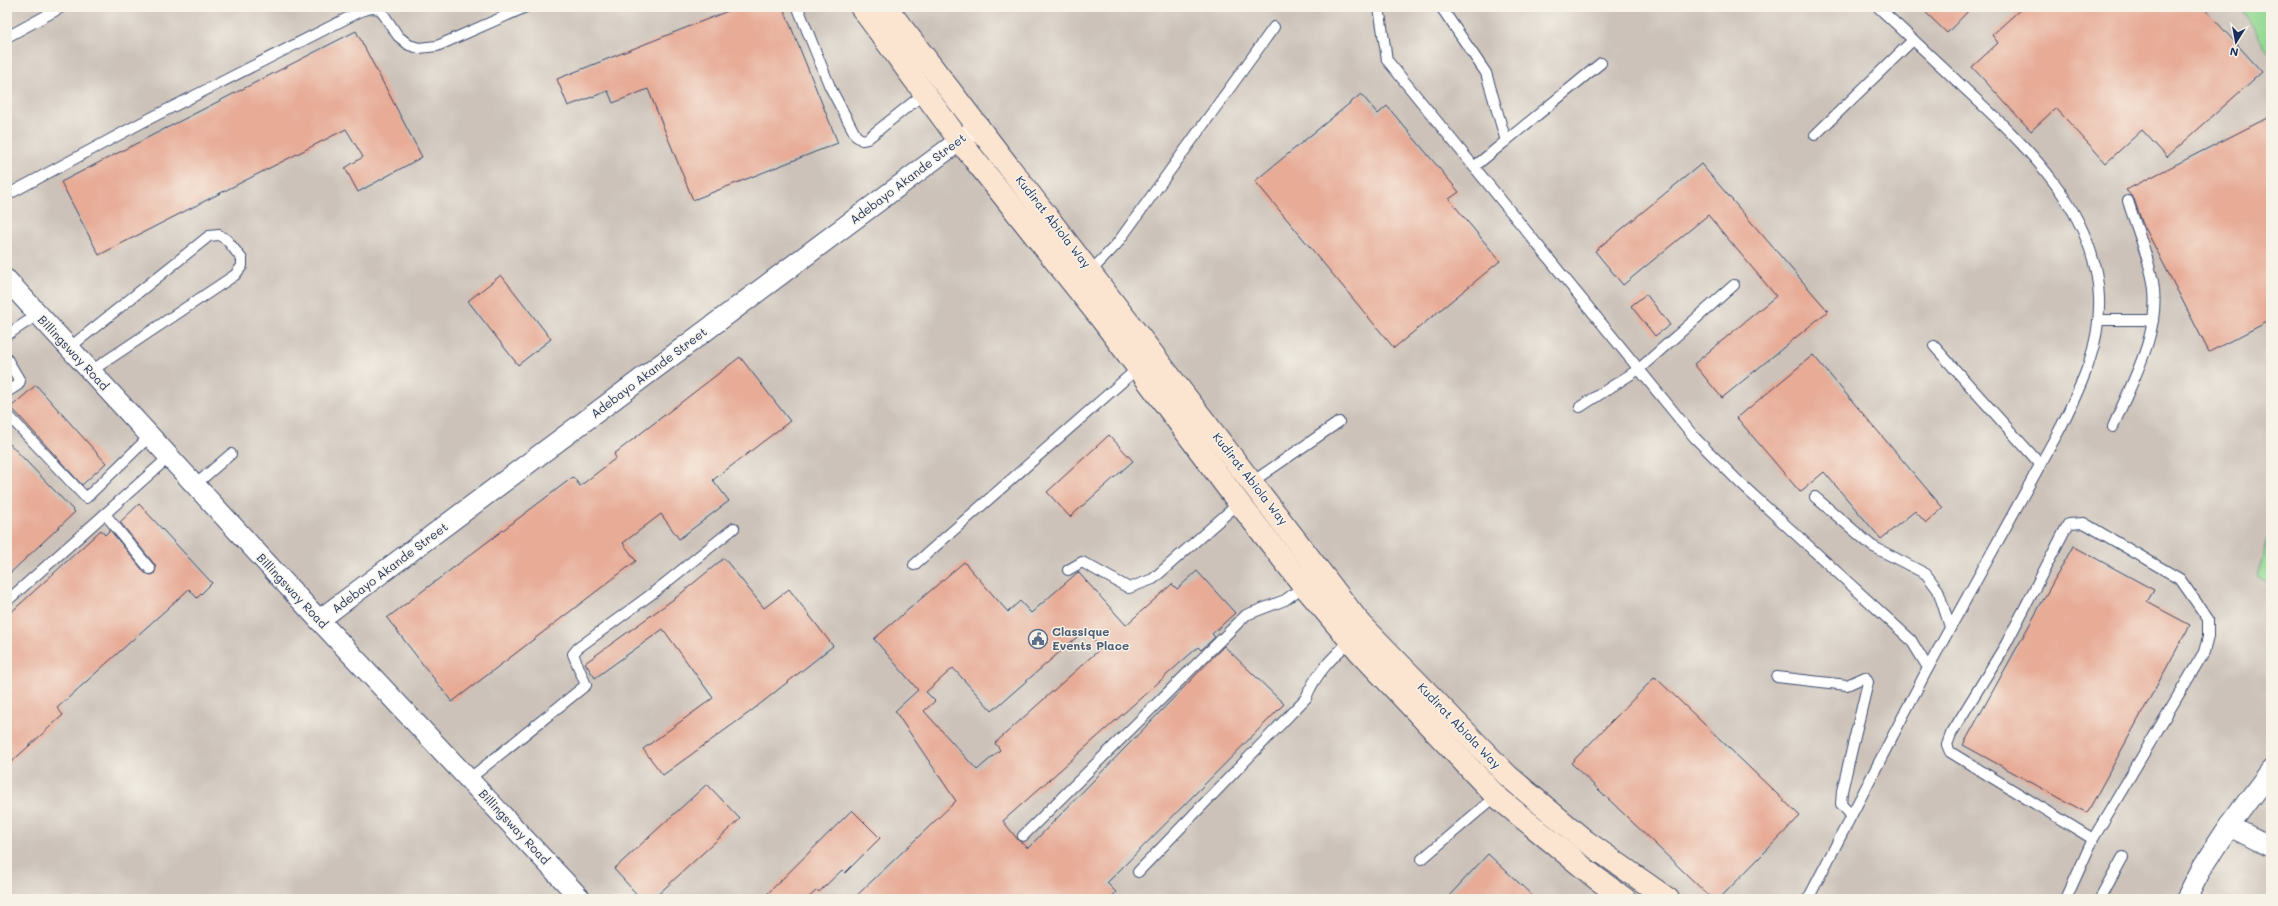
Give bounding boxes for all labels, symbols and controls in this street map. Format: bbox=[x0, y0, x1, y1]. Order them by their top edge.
north arrow bbox=[2216, 22, 2256, 62]
text: N bbox=[2228, 44, 2240, 60]
street label: Adebayo Akande Street bbox=[846, 129, 969, 227]
street label: Kudirat Abiola Way bbox=[1013, 172, 1095, 271]
street label: Billingsway Road bbox=[35, 311, 113, 394]
street label: Adebayo Akande Street bbox=[587, 323, 710, 421]
street label: Kudirat Abiola Way bbox=[1210, 429, 1292, 528]
street label: Adebayo Akande Street bbox=[328, 518, 451, 616]
street label: Billingsway Road bbox=[254, 549, 332, 632]
place label: Classique Events Place bbox=[1052, 623, 1129, 653]
public building icon: Classique Events Place bbox=[1027, 628, 1049, 650]
street label: Kudirat Abiola Way bbox=[1415, 679, 1505, 772]
street label: Billingsway Road bbox=[476, 785, 554, 868]

